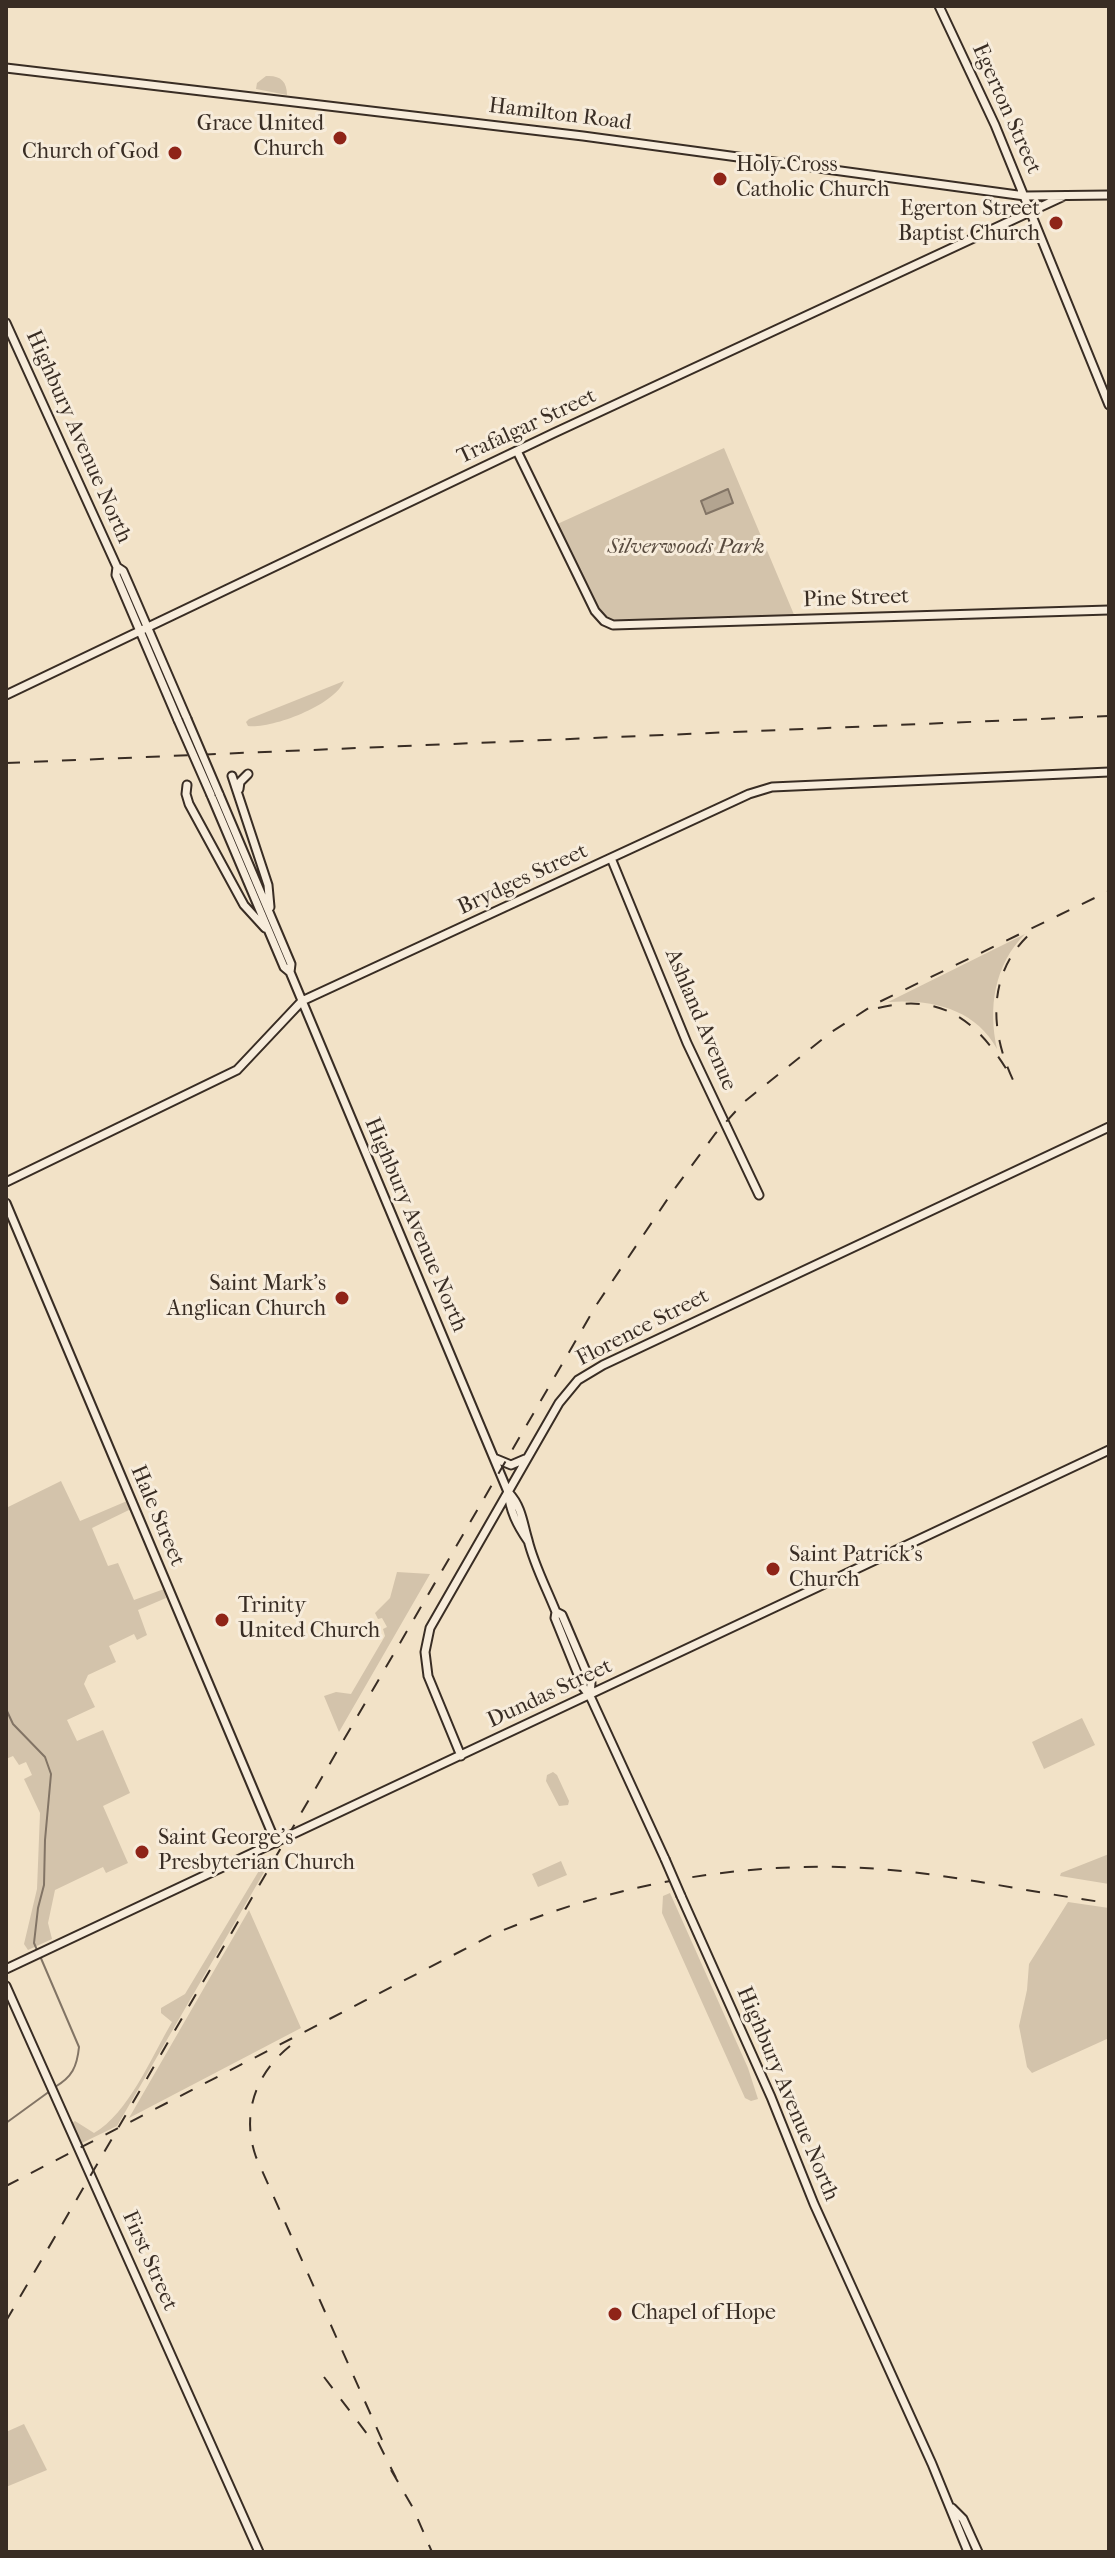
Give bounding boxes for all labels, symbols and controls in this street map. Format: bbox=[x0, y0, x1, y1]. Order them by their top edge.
street label: Egerton Street bbox=[965, 40, 1047, 178]
street label: Hamilton Road bbox=[487, 93, 633, 137]
place label: Grace United Church bbox=[197, 112, 324, 164]
marker: Grace United Church bbox=[331, 129, 349, 147]
place label: Church of God bbox=[22, 140, 159, 166]
marker: Church of God bbox=[166, 144, 184, 162]
place label: Holy Cross Catholic Church bbox=[736, 153, 889, 204]
marker: Holy Cross Catholic Church bbox=[711, 170, 729, 188]
place label: Egerton Street Baptist Church bbox=[898, 197, 1040, 248]
marker: Egerton Street Baptist Church bbox=[1047, 214, 1065, 232]
street label: Highbury Avenue North bbox=[19, 327, 137, 547]
street label: Trafalgar Street bbox=[453, 383, 601, 471]
park label: Silverwoods Park bbox=[607, 535, 765, 561]
street label: Pine Street bbox=[803, 584, 909, 614]
street label: Brydges Street bbox=[454, 838, 592, 922]
street label: Ashland Avenue bbox=[658, 945, 742, 1095]
street label: Highbury Avenue North bbox=[358, 1114, 472, 1336]
place label: Saint Mark's Anglican Church bbox=[167, 1272, 326, 1324]
street label: Florence Street bbox=[572, 1283, 714, 1373]
marker: Saint Mark's Anglican Church bbox=[333, 1289, 351, 1307]
street label: Hale Street bbox=[124, 1462, 190, 1570]
place label: Saint Patrick's Church bbox=[789, 1543, 923, 1594]
marker: Saint Patrick's Church bbox=[764, 1560, 782, 1578]
place label: Trinity United Church bbox=[238, 1594, 380, 1646]
marker: Trinity United Church bbox=[213, 1611, 231, 1629]
street label: Dundas Street bbox=[483, 1654, 617, 1734]
place label: Saint George's Presbyterian Church bbox=[158, 1826, 355, 1878]
marker: Saint George's Presbyterian Church bbox=[133, 1843, 151, 1861]
street label: Highbury Avenue North bbox=[730, 1983, 844, 2205]
street label: First Street bbox=[115, 2207, 183, 2315]
place label: Chapel of Hope bbox=[631, 2301, 776, 2327]
marker: Chapel of Hope bbox=[606, 2305, 624, 2323]

